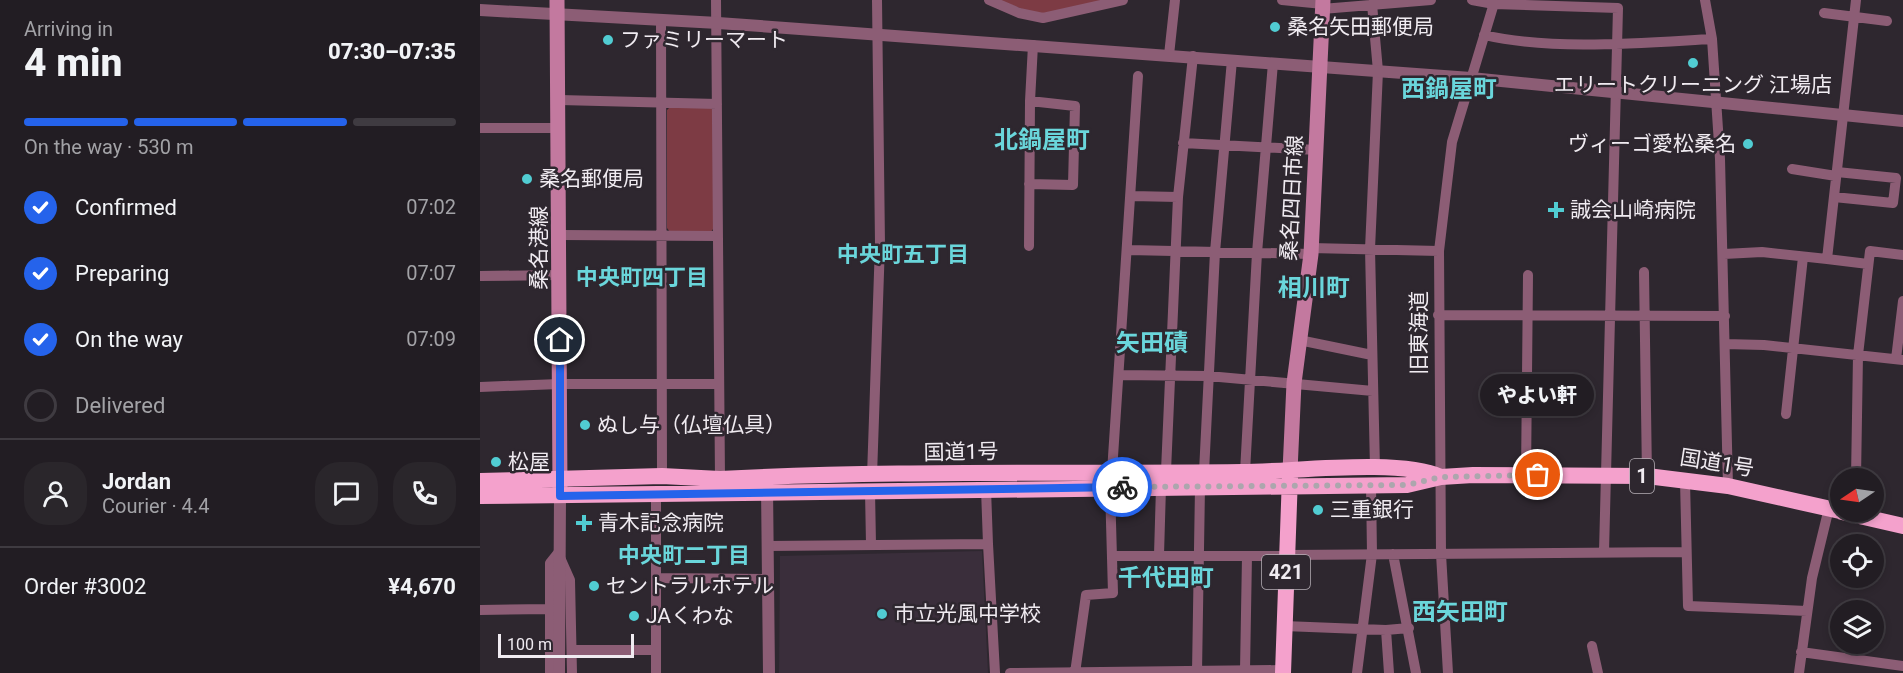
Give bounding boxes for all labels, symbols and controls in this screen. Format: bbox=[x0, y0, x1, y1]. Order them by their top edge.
place label: 桑名矢田郵便局 bbox=[1287, 15, 1434, 39]
text: Arriving in bbox=[24, 17, 113, 41]
marker: 桑名矢田郵便局 bbox=[1268, 20, 1282, 34]
place label: ファミリーマート bbox=[620, 28, 788, 52]
marker: ファミリーマート bbox=[601, 33, 615, 47]
text: 07:30–07:35 bbox=[328, 39, 456, 64]
text: 4 min bbox=[24, 40, 122, 86]
marker: エリートクリーニング 江場店 bbox=[1686, 56, 1700, 70]
place label: エリートクリーニング 江場店 bbox=[1554, 73, 1832, 97]
district label: 西鍋屋町 bbox=[1401, 75, 1497, 103]
district label: 北鍋屋町 bbox=[994, 126, 1090, 154]
place label: ヴィーゴ愛松桑名 bbox=[1568, 132, 1736, 156]
street label: 桑名四日市線 bbox=[1277, 134, 1307, 262]
text: On the way · 530 m bbox=[24, 135, 193, 159]
marker: ヴィーゴ愛松桑名 bbox=[1741, 137, 1755, 151]
place label: 桑名郵便局 bbox=[539, 167, 644, 191]
marker: 桑名郵便局 bbox=[520, 172, 534, 186]
icon: check bbox=[24, 191, 57, 224]
text: Confirmed bbox=[75, 195, 177, 220]
text: 07:02 bbox=[406, 195, 456, 219]
place label: 誠会山崎病院 bbox=[1570, 198, 1696, 222]
marker: 誠会山崎病院 bbox=[1547, 201, 1565, 219]
street label: 桑名港線 bbox=[527, 206, 551, 290]
district label: 中央町五丁目 bbox=[837, 242, 969, 267]
icon: check bbox=[24, 257, 57, 290]
text: Preparing bbox=[75, 261, 169, 286]
text: 07:07 bbox=[406, 261, 456, 285]
district label: 中央町四丁目 bbox=[576, 265, 708, 290]
district label: 相川町 bbox=[1278, 274, 1350, 302]
street label: 旧東海道 bbox=[1407, 291, 1431, 375]
pin bbox=[534, 314, 585, 365]
icon: check bbox=[24, 323, 57, 356]
icon: home bbox=[543, 323, 576, 356]
text: On the way bbox=[75, 327, 183, 352]
text: 07:09 bbox=[406, 327, 456, 351]
district label: 矢田磧 bbox=[1116, 329, 1188, 357]
callout: やよい軒 bbox=[1481, 373, 1595, 415]
text: やよい軒 bbox=[1497, 383, 1577, 407]
text: Delivered bbox=[75, 393, 165, 418]
place label: ぬし与（仏壇仏具） bbox=[597, 413, 786, 437]
marker: ぬし与（仏壇仏具） bbox=[578, 418, 592, 432]
street label: 国道1号 bbox=[923, 439, 999, 465]
street label: 国道1号 bbox=[1678, 445, 1756, 481]
pin bbox=[1512, 449, 1563, 500]
place label: 松屋 bbox=[508, 450, 550, 474]
marker: 松屋 bbox=[489, 455, 503, 469]
courier bbox=[1092, 457, 1152, 517]
icon: bag bbox=[1521, 458, 1554, 491]
road number: 1 bbox=[1630, 459, 1654, 493]
button: person bbox=[24, 462, 87, 525]
button: chat bbox=[315, 462, 378, 525]
button: phone bbox=[393, 462, 456, 525]
north arrow bbox=[1830, 468, 1884, 522]
map controls bbox=[1830, 468, 1884, 654]
text: Jordan bbox=[102, 469, 171, 494]
icon: bike bbox=[1106, 471, 1139, 504]
text: Courier · 4.4 bbox=[102, 494, 209, 518]
place label: 三重銀行 bbox=[1330, 498, 1414, 522]
marker: 三重銀行 bbox=[1311, 503, 1325, 517]
place label: 青木記念病院 bbox=[598, 511, 724, 535]
marker: 青木記念病院 bbox=[575, 514, 593, 532]
button: locate bbox=[1830, 534, 1884, 588]
district label: 中央町二丁目 bbox=[618, 543, 750, 568]
road number: 421 bbox=[1262, 555, 1310, 589]
district label: 千代田町 bbox=[1118, 564, 1214, 592]
text: Order #3002 bbox=[24, 574, 146, 599]
text: ¥4,670 bbox=[388, 574, 456, 599]
place label: セントラルホテル bbox=[606, 574, 774, 598]
marker: セントラルホテル bbox=[587, 579, 601, 593]
district label: 西矢田町 bbox=[1412, 598, 1508, 626]
button: layers bbox=[1830, 600, 1884, 654]
place label: 市立光風中学校 bbox=[894, 602, 1041, 626]
place label: JAくわな bbox=[646, 604, 734, 628]
marker: 市立光風中学校 bbox=[875, 607, 889, 621]
marker: JAくわな bbox=[627, 609, 641, 623]
scale bar bbox=[498, 631, 634, 658]
text: 100 m bbox=[507, 635, 552, 654]

